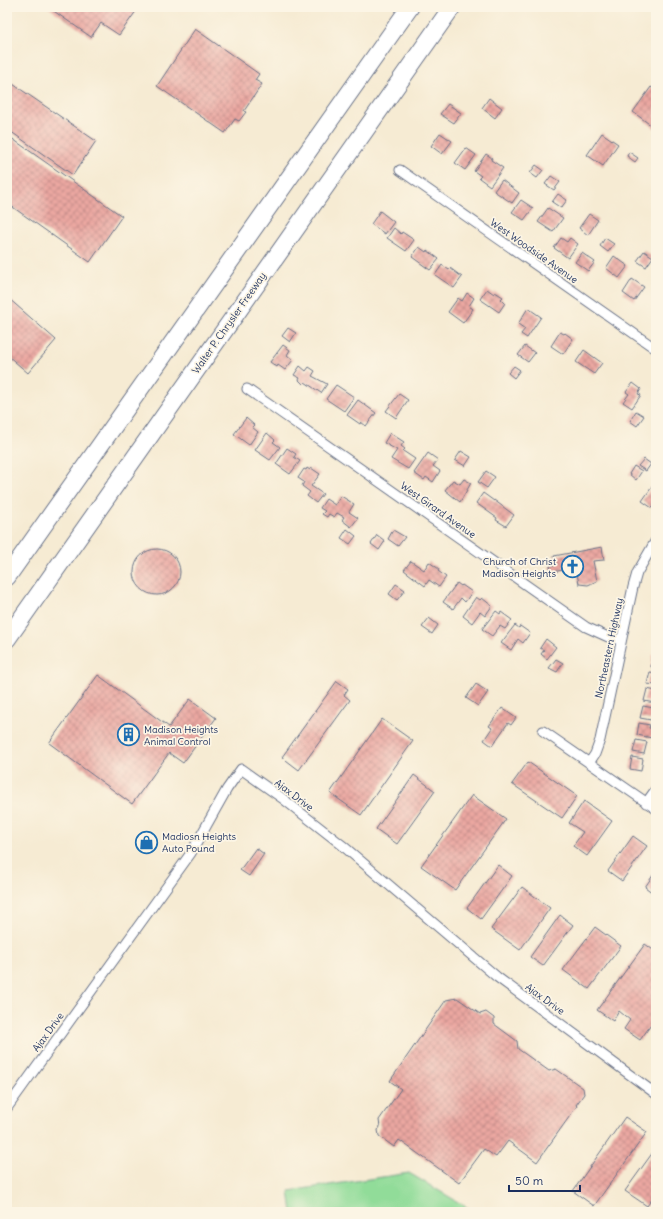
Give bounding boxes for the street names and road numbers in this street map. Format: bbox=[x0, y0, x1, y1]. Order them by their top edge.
street label: West Woodside Avenue bbox=[488, 216, 580, 286]
street label: Walter P. Chrysler Freeway bbox=[189, 270, 269, 376]
street label: West Girard Avenue bbox=[398, 479, 478, 541]
street label: Northeastern Highway bbox=[592, 597, 626, 699]
street label: Ajax Drive bbox=[272, 776, 316, 814]
street label: Ajax Drive bbox=[523, 980, 567, 1018]
street label: Ajax Drive bbox=[29, 1010, 67, 1054]

